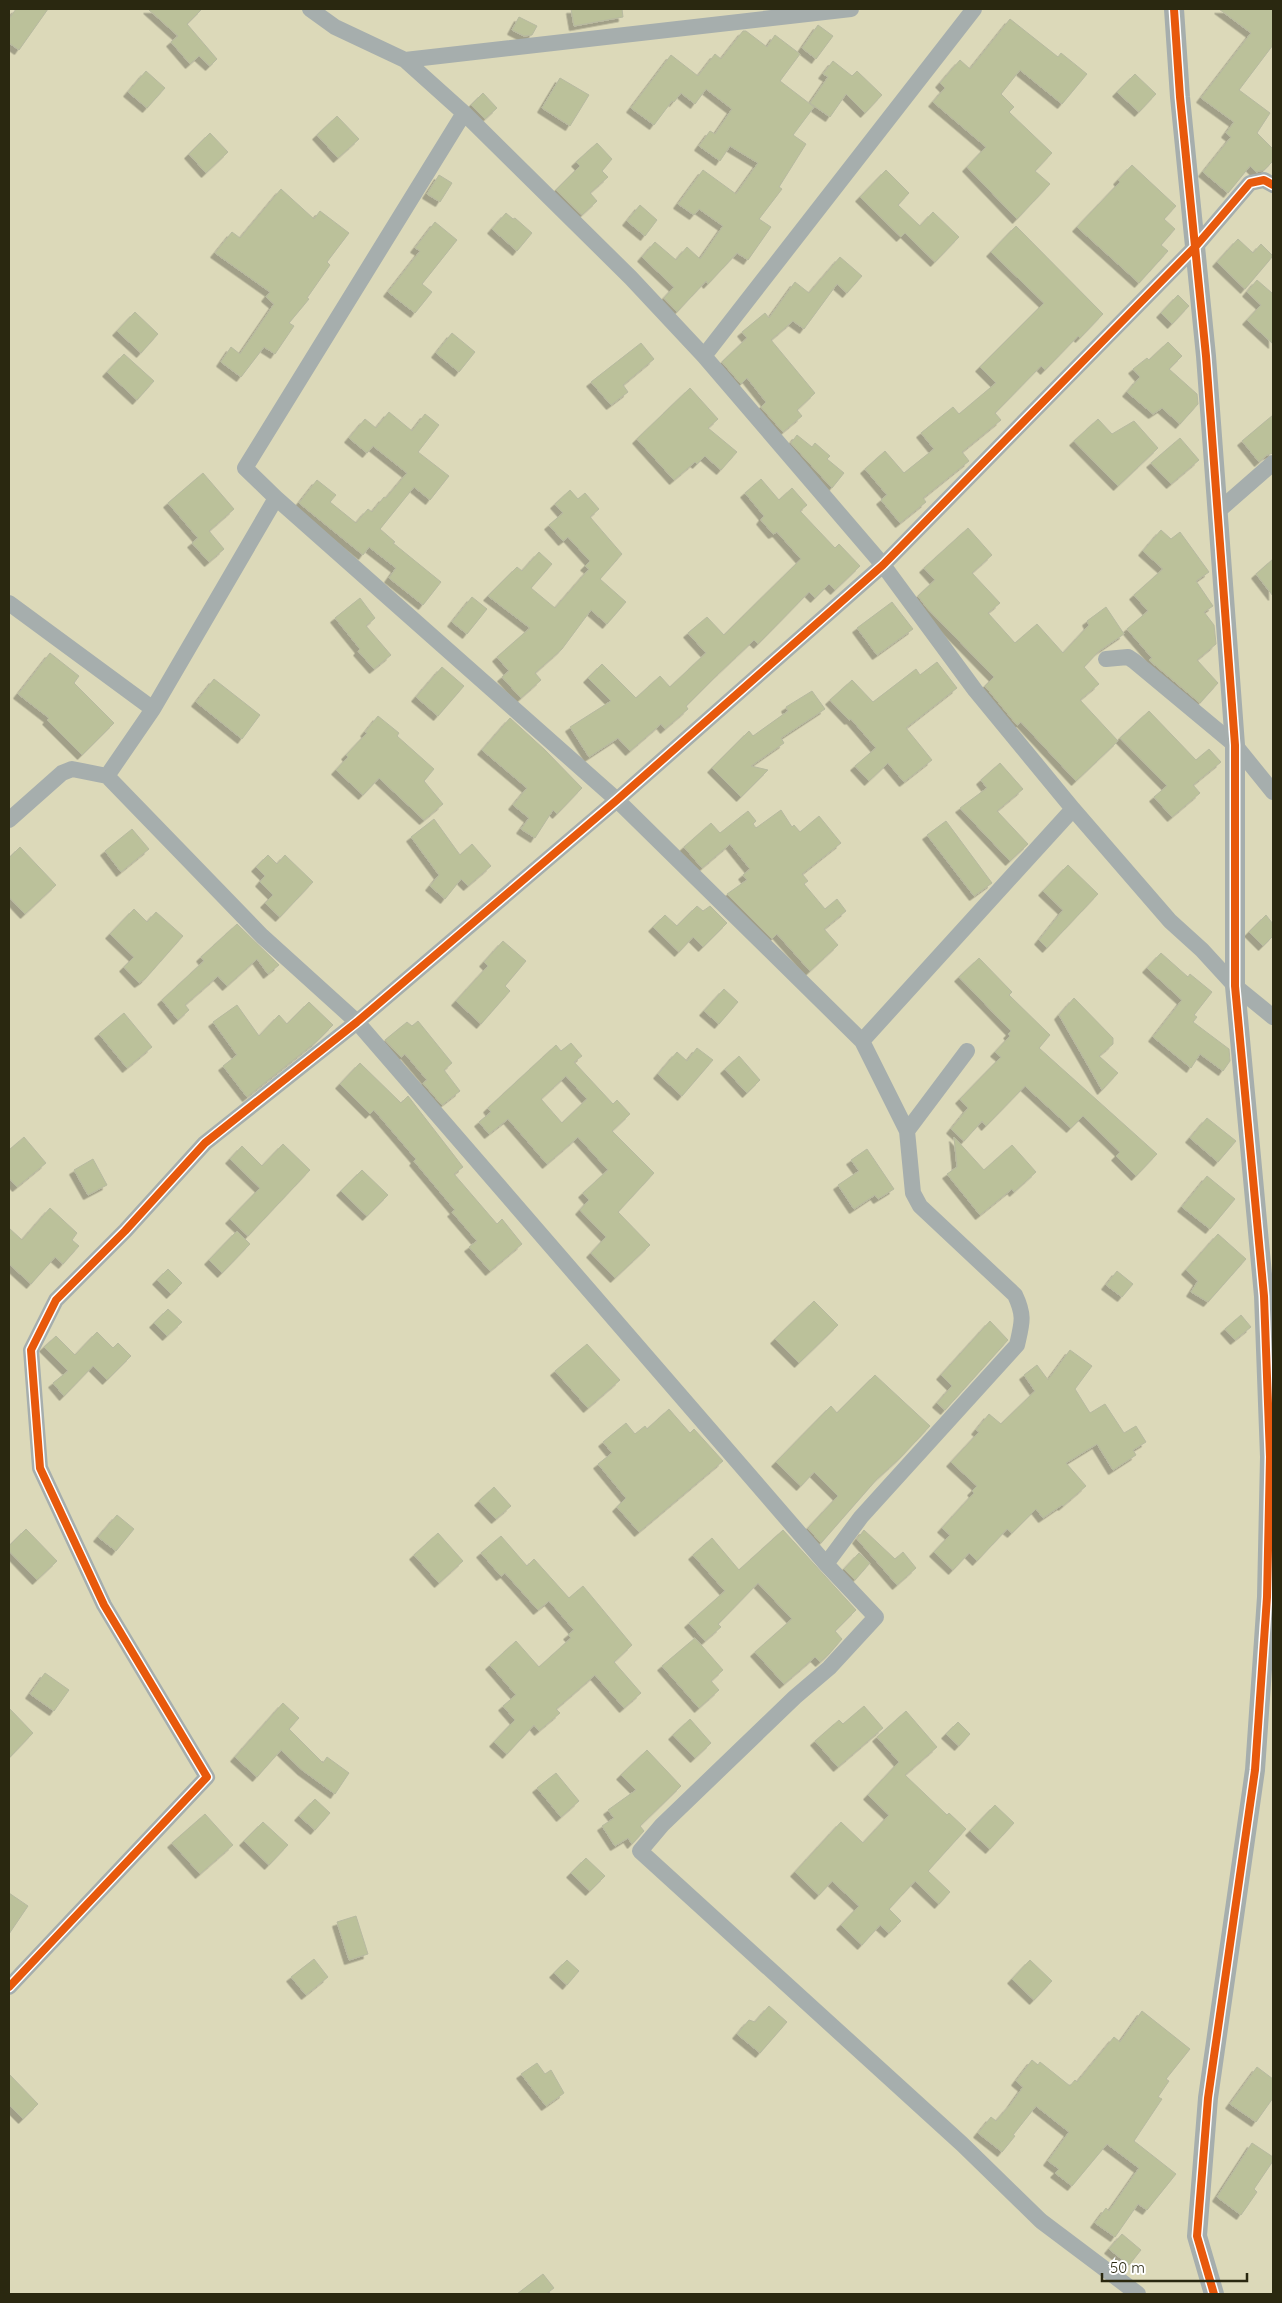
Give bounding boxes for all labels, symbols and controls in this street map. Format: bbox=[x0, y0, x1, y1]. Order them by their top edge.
scale bar bbox=[1102, 2250, 1247, 2282]
text: 50 m bbox=[1110, 2258, 1145, 2277]

